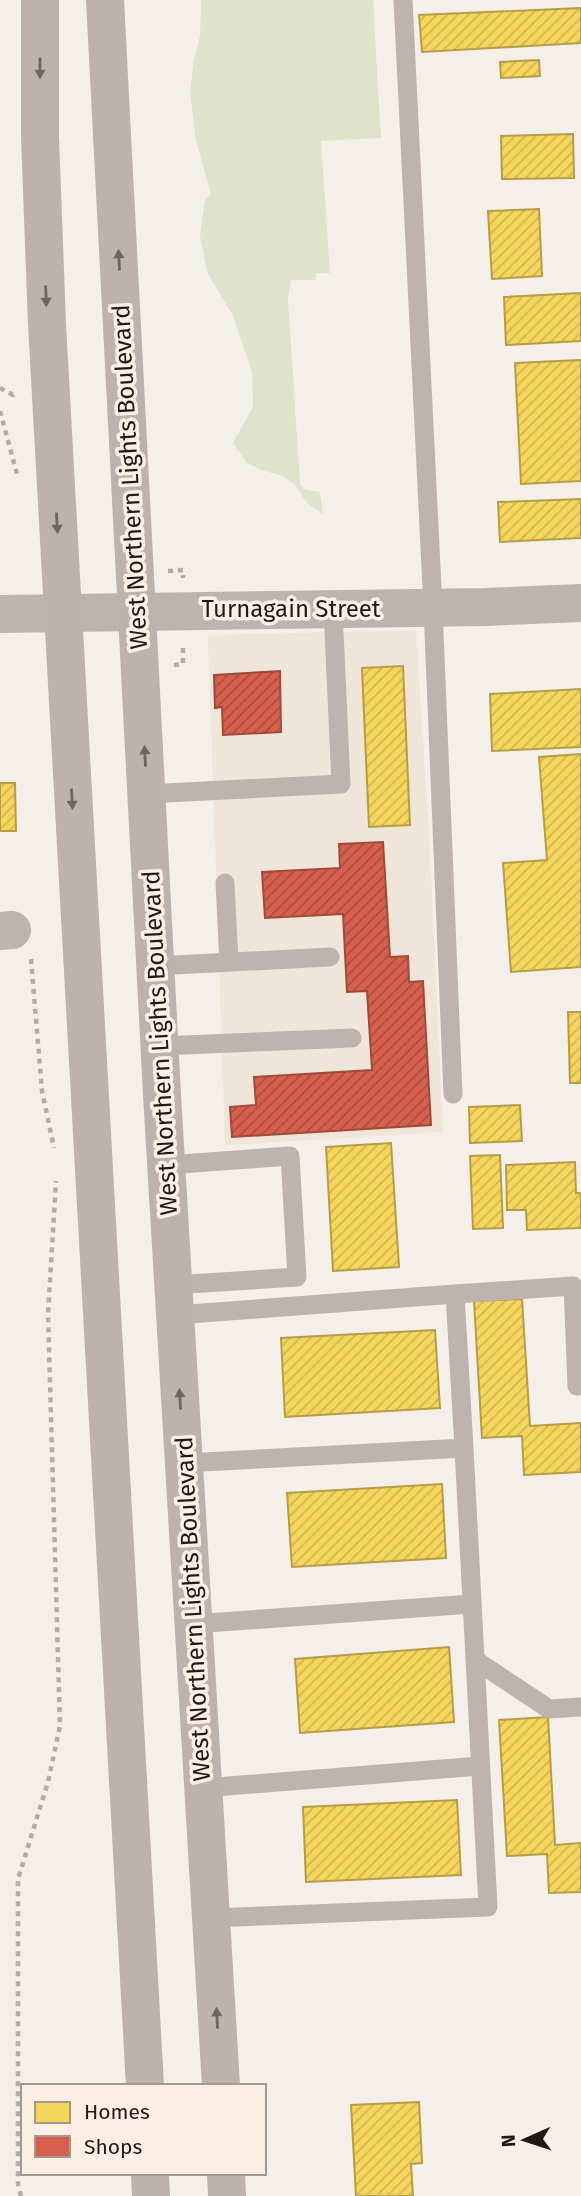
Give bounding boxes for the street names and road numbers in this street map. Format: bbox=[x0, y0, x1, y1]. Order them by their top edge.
street label: West Northern Lights Boulevard bbox=[107, 304, 153, 650]
street label: Turnagain Street bbox=[202, 595, 381, 623]
street label: West Northern Lights Boulevard bbox=[137, 870, 183, 1216]
street label: West Northern Lights Boulevard bbox=[170, 1436, 216, 1782]

